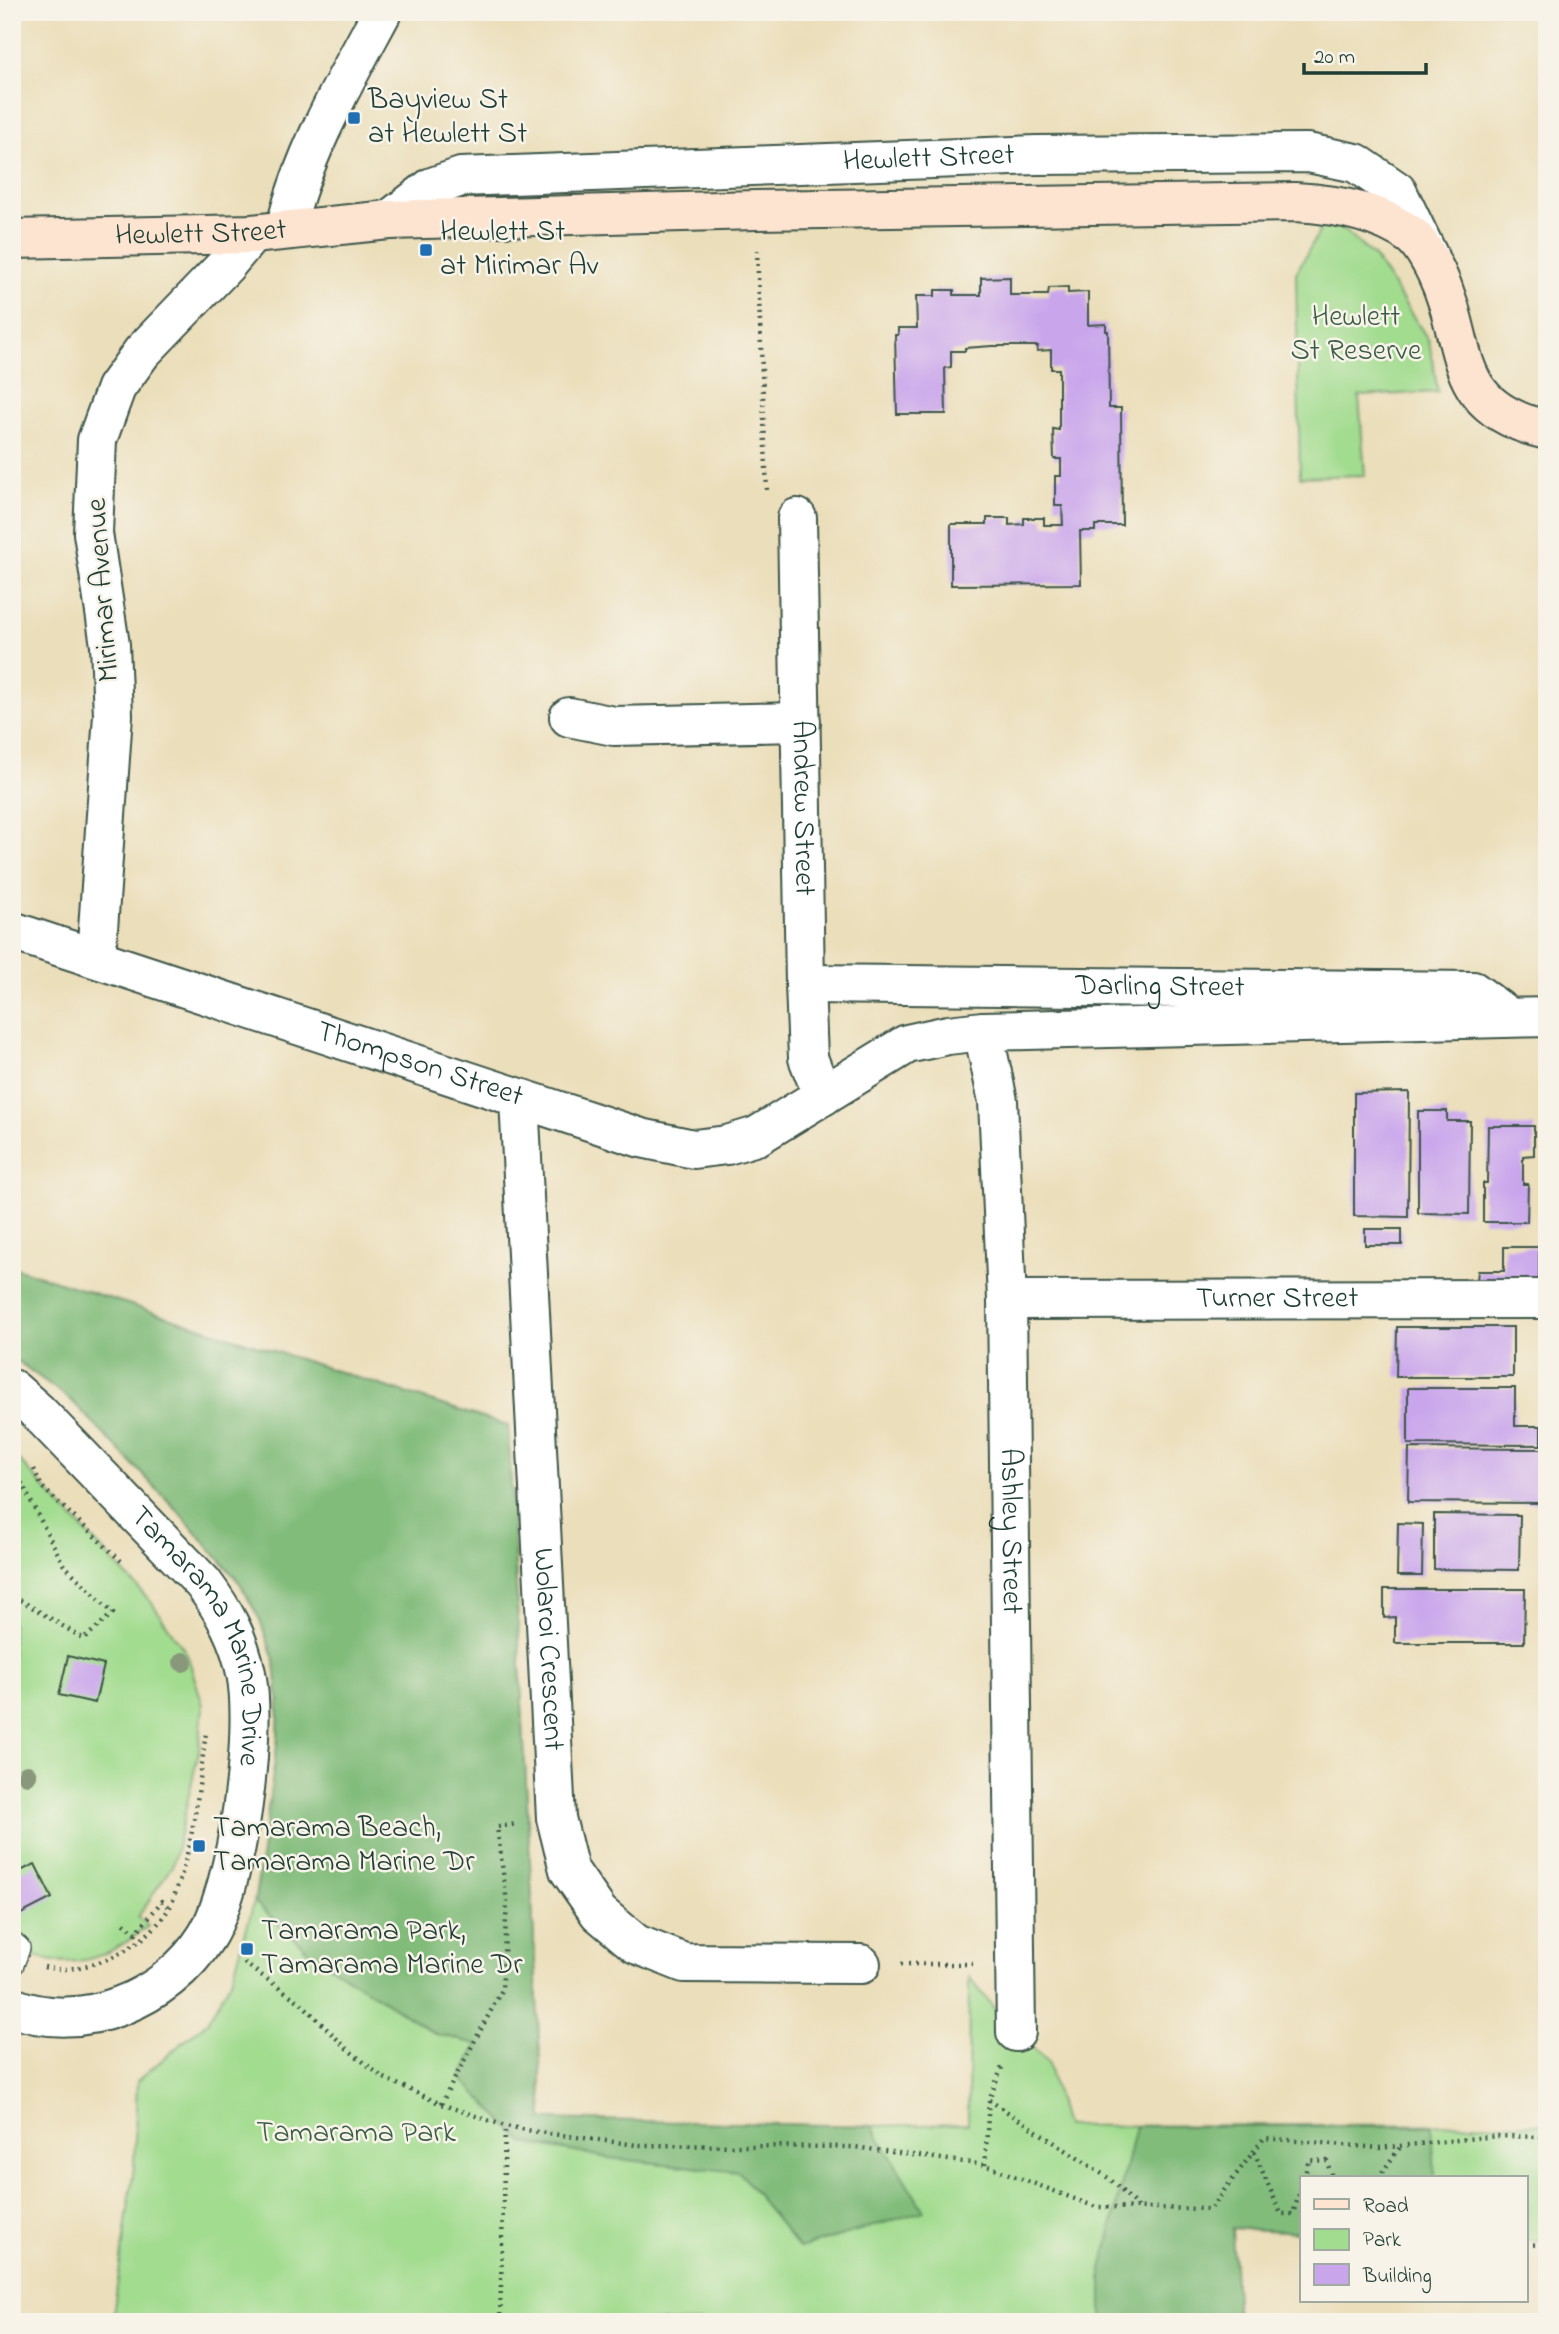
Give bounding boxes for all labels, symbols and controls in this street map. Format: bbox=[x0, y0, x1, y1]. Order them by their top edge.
scale bar bbox=[1304, 32, 1426, 76]
text: 20 m bbox=[1314, 43, 1355, 73]
place label: Bayview St at Hewlett St bbox=[367, 79, 527, 157]
marker: Bayview St at Hewlett St bbox=[346, 110, 362, 126]
street label: Hewlett Street bbox=[842, 134, 1015, 184]
street label: Hewlett Street bbox=[115, 209, 289, 259]
place label: Hewlett St at Mirimar Av bbox=[440, 211, 599, 289]
marker: Hewlett St at Mirimar Av bbox=[418, 242, 434, 258]
park label: Hewlett St Reserve bbox=[1291, 296, 1422, 374]
street label: Mirimar Avenue bbox=[76, 496, 132, 683]
street label: Andrew Street bbox=[778, 720, 825, 896]
street label: Darling Street bbox=[1074, 965, 1245, 1011]
street label: Thompson Street bbox=[310, 1011, 529, 1120]
street label: Turner Street bbox=[1196, 1277, 1358, 1322]
street label: Ashley Street bbox=[987, 1448, 1033, 1615]
street label: Tamarama Marine Drive bbox=[119, 1497, 272, 1768]
street label: Wolaroi Crescent bbox=[520, 1547, 575, 1752]
place label: Tamarama Beach, Tamarama Marine Dr bbox=[213, 1807, 475, 1885]
marker: Tamarama Beach, Tamarama Marine Dr bbox=[191, 1838, 207, 1854]
place label: Tamarama Park, Tamarama Marine Dr bbox=[261, 1910, 523, 1988]
marker: Tamarama Park, Tamarama Marine Dr bbox=[239, 1941, 255, 1957]
park label: Tamarama Park bbox=[256, 2112, 457, 2156]
legend bbox=[1300, 2176, 1528, 2302]
text: Road bbox=[1363, 2192, 1409, 2222]
text: Park bbox=[1363, 2226, 1402, 2256]
text: Building bbox=[1362, 2262, 1432, 2294]

